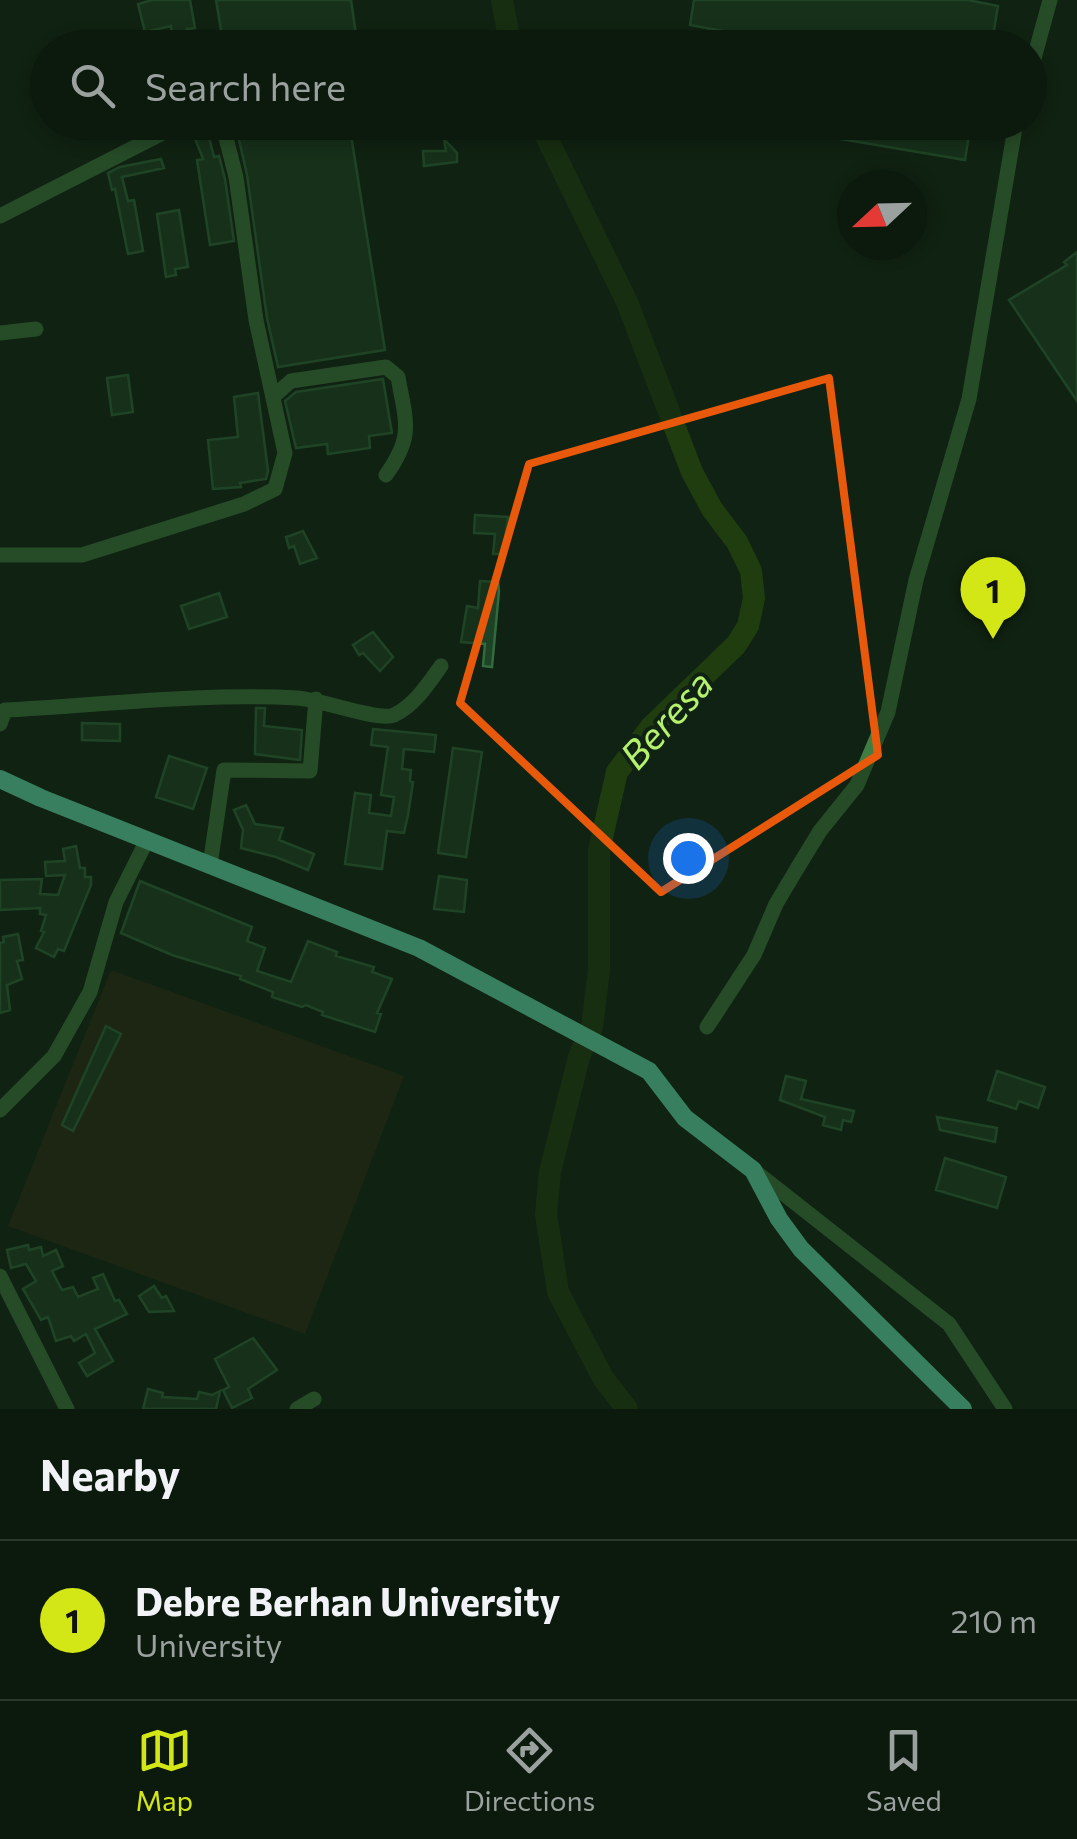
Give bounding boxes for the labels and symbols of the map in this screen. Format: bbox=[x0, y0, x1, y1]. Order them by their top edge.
north arrow bbox=[837, 170, 927, 260]
pin: 1 bbox=[960, 556, 1026, 639]
water label: Beresa bbox=[609, 659, 722, 777]
your location bbox=[663, 833, 714, 884]

